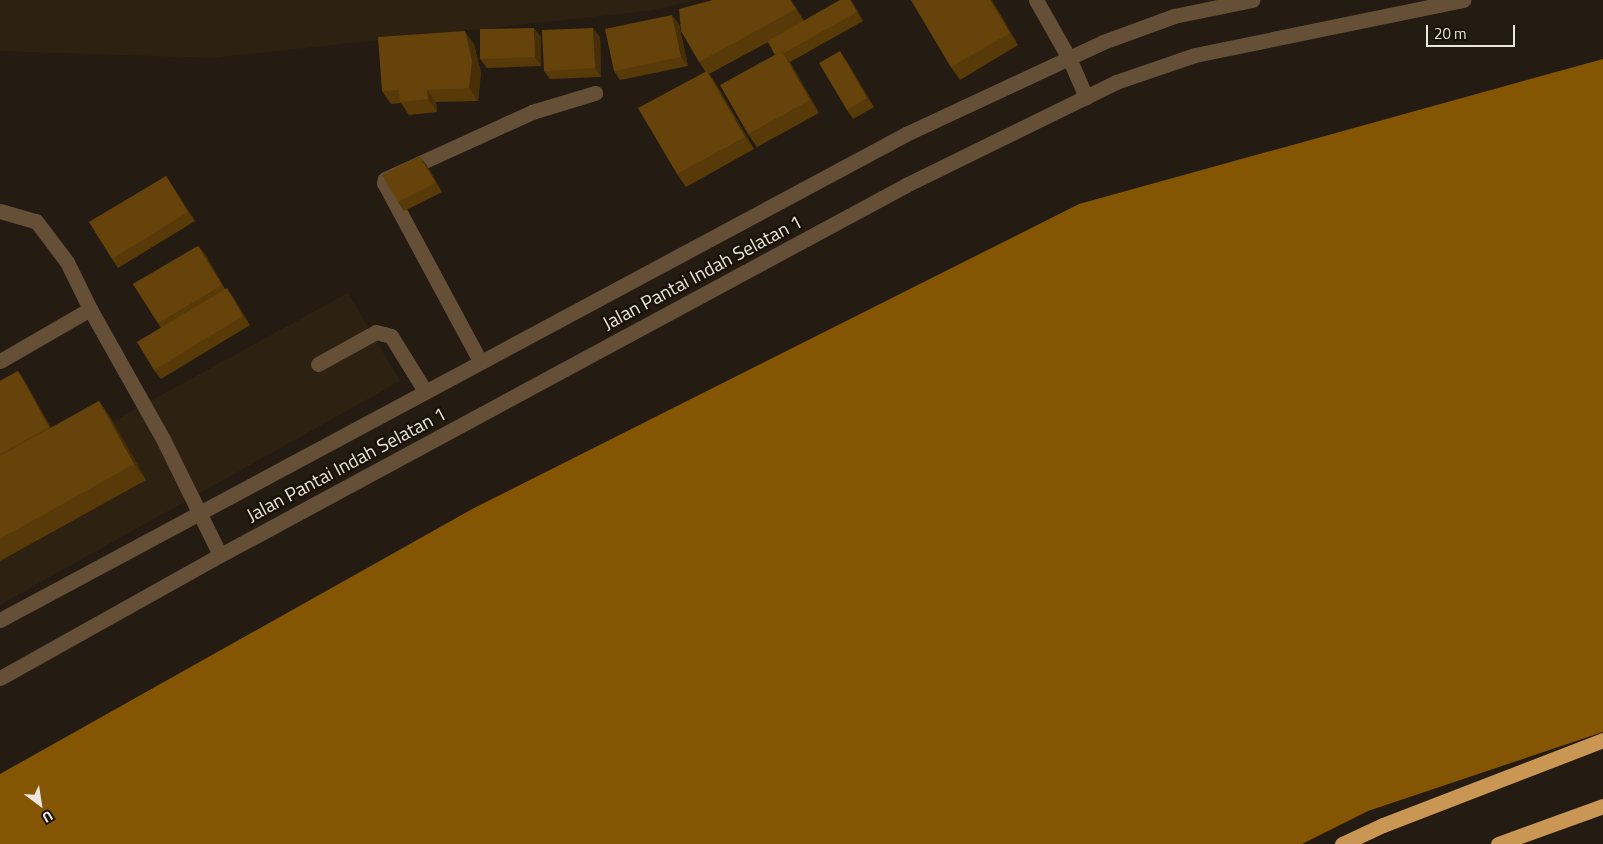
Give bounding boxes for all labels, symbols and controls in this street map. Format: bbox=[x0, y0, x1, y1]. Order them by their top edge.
scale bar bbox=[1428, 15, 1517, 47]
text: 20 m bbox=[1434, 22, 1467, 45]
street label: Jalan Pantai Indah Selatan 1 bbox=[598, 210, 806, 334]
street label: Jalan Pantai Indah Selatan 1 bbox=[242, 402, 450, 526]
north arrow bbox=[15, 779, 65, 829]
text: U bbox=[39, 806, 57, 829]

